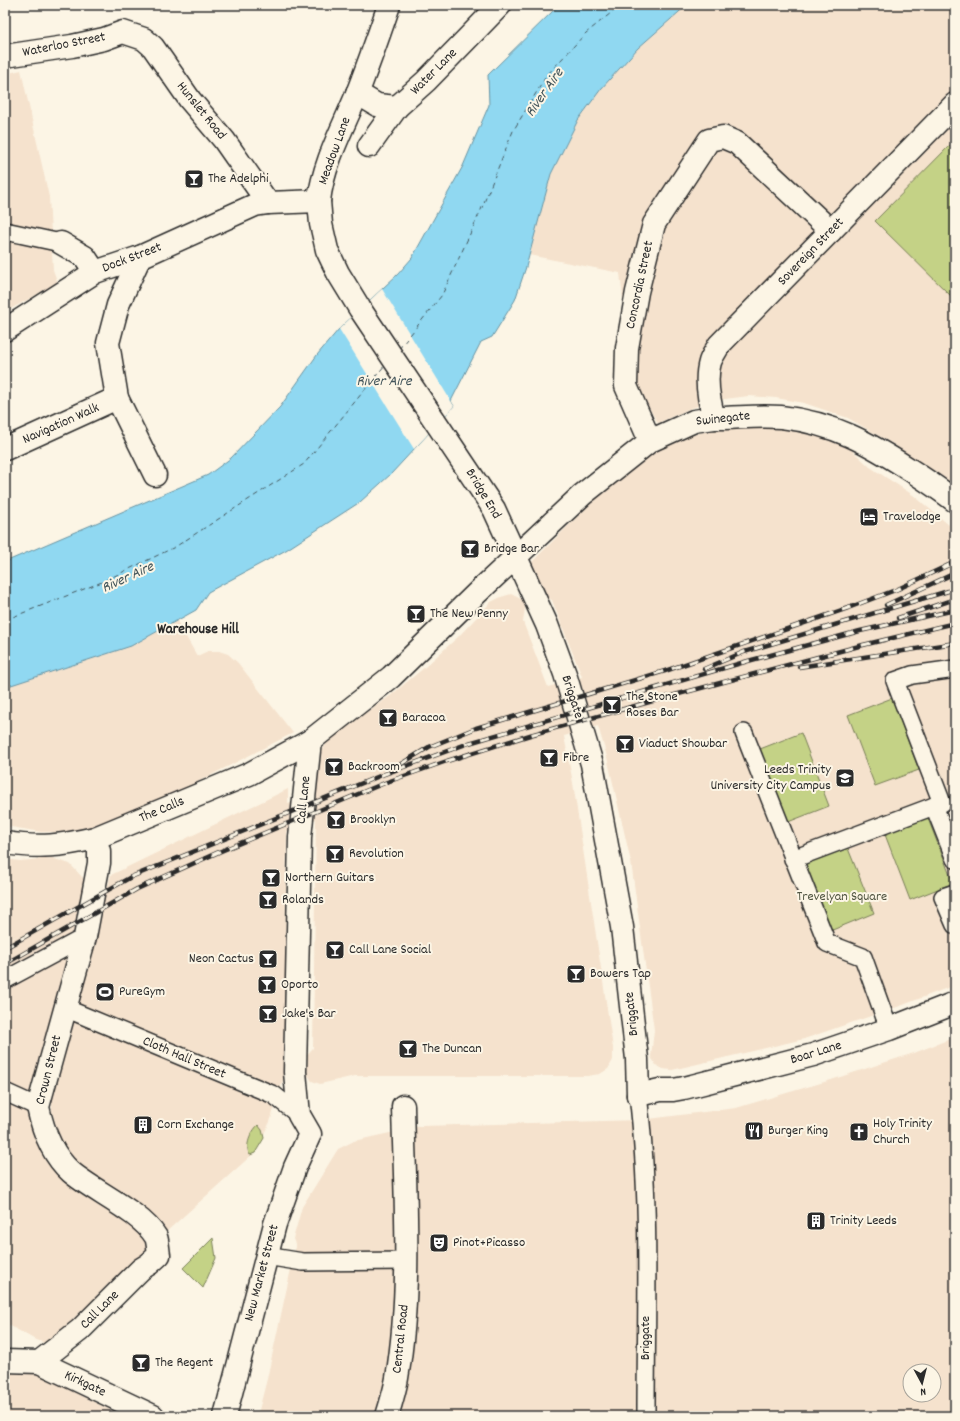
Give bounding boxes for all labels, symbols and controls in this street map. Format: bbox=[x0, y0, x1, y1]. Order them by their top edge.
street label: Waterloo Street bbox=[21, 27, 107, 63]
street label: Water Lane bbox=[406, 44, 462, 100]
water label: River Aire bbox=[520, 63, 571, 122]
street label: Hunslet Road bbox=[171, 78, 231, 144]
street label: Meadow Lane bbox=[313, 114, 357, 188]
bar icon: The Adelphi bbox=[183, 168, 205, 190]
place label: The Adelphi bbox=[208, 169, 269, 189]
street label: Sovereign Street bbox=[773, 213, 849, 291]
street label: Dock Street bbox=[99, 238, 165, 278]
street label: Concordia Street bbox=[621, 239, 659, 331]
water label: River Aire bbox=[356, 371, 413, 393]
street label: Navigation Walk bbox=[20, 398, 103, 450]
street label: Swinegate bbox=[695, 406, 751, 432]
street label: Bridge End bbox=[460, 465, 506, 523]
hotel icon: Travelodge bbox=[858, 506, 880, 528]
place label: Travelodge bbox=[883, 507, 941, 527]
bar icon: Bridge Bar bbox=[459, 538, 481, 560]
place label: Bridge Bar bbox=[484, 539, 540, 559]
water label: River Aire bbox=[98, 556, 159, 600]
bar icon: The New Penny bbox=[405, 603, 427, 625]
place label: The New Penny bbox=[430, 604, 508, 624]
district label: Warehouse Hill bbox=[157, 619, 239, 641]
street label: Briggate bbox=[556, 673, 588, 721]
place label: The Stone Roses Bar bbox=[626, 687, 679, 723]
bar icon: The Stone Roses Bar bbox=[601, 694, 623, 716]
bar icon: Baracoa bbox=[377, 707, 399, 729]
place label: Baracoa bbox=[402, 708, 446, 728]
bar icon: Viaduct Showbar bbox=[614, 733, 636, 755]
place label: Viaduct Showbar bbox=[639, 734, 728, 754]
bar icon: Fibre bbox=[538, 747, 560, 769]
place label: Fibre bbox=[563, 748, 589, 768]
bar icon: Backroom bbox=[323, 756, 345, 778]
place label: Backroom bbox=[348, 757, 400, 777]
place label: Leeds Trinity University City Campus bbox=[711, 760, 831, 796]
school or university icon: Leeds Trinity University City Campus bbox=[834, 767, 856, 789]
street label: Call Lane bbox=[292, 775, 316, 825]
street label: The Calls bbox=[136, 791, 188, 828]
bar icon: Brooklyn bbox=[325, 809, 347, 831]
place label: Brooklyn bbox=[350, 810, 396, 830]
bar icon: Revolution bbox=[324, 843, 346, 865]
place label: Revolution bbox=[349, 844, 404, 864]
bar icon: Northern Guitars bbox=[260, 867, 282, 889]
place label: Northern Guitars bbox=[285, 868, 375, 888]
park label: Trevelyan Square bbox=[797, 887, 887, 907]
bar icon: Rolands bbox=[257, 889, 279, 911]
place label: Rolands bbox=[282, 890, 324, 910]
bar icon: Call Lane Social bbox=[324, 939, 346, 961]
place label: Call Lane Social bbox=[349, 940, 432, 960]
bar icon: Neon Cactus bbox=[257, 948, 279, 970]
place label: Neon Cactus bbox=[189, 949, 254, 969]
bar icon: Bowers Tap bbox=[565, 963, 587, 985]
place label: Bowers Tap bbox=[590, 964, 651, 984]
bar icon: Oporto bbox=[256, 974, 278, 996]
place label: Oporto bbox=[281, 975, 318, 995]
sports icon: PureGym bbox=[94, 981, 116, 1003]
place label: PureGym bbox=[119, 982, 165, 1002]
street label: Briggate bbox=[620, 991, 644, 1037]
bar icon: Jake's Bar bbox=[257, 1003, 279, 1025]
place label: Jake's Bar bbox=[282, 1004, 337, 1024]
street label: Cloth Hall Street bbox=[139, 1031, 229, 1085]
street label: Crown Street bbox=[31, 1033, 67, 1107]
street label: Boar Lane bbox=[788, 1036, 844, 1070]
bar icon: The Duncan bbox=[397, 1038, 419, 1060]
place label: The Duncan bbox=[422, 1039, 482, 1059]
building icon: Corn Exchange bbox=[132, 1114, 154, 1136]
place label: Holy Trinity Church bbox=[873, 1114, 932, 1150]
place label: Corn Exchange bbox=[157, 1115, 234, 1135]
restaurant icon: Burger King bbox=[743, 1120, 765, 1142]
place label: Burger King bbox=[768, 1121, 828, 1141]
church icon: Holy Trinity Church bbox=[848, 1121, 870, 1143]
building icon: Trinity Leeds bbox=[805, 1210, 827, 1232]
place label: Trinity Leeds bbox=[830, 1211, 897, 1231]
street label: New Market Street bbox=[239, 1222, 285, 1324]
theatre icon: Pinot+Picasso bbox=[428, 1232, 450, 1254]
place label: Pinot+Picasso bbox=[453, 1233, 525, 1253]
street label: Call Lane bbox=[76, 1286, 124, 1334]
street label: Central Road bbox=[387, 1304, 415, 1374]
street label: Briggate bbox=[636, 1316, 656, 1360]
bar icon: The Regent bbox=[130, 1352, 152, 1374]
place label: The Regent bbox=[155, 1353, 213, 1373]
north arrow bbox=[902, 1363, 942, 1403]
street label: Kirkgate bbox=[61, 1366, 109, 1402]
text: N bbox=[919, 1383, 927, 1399]

